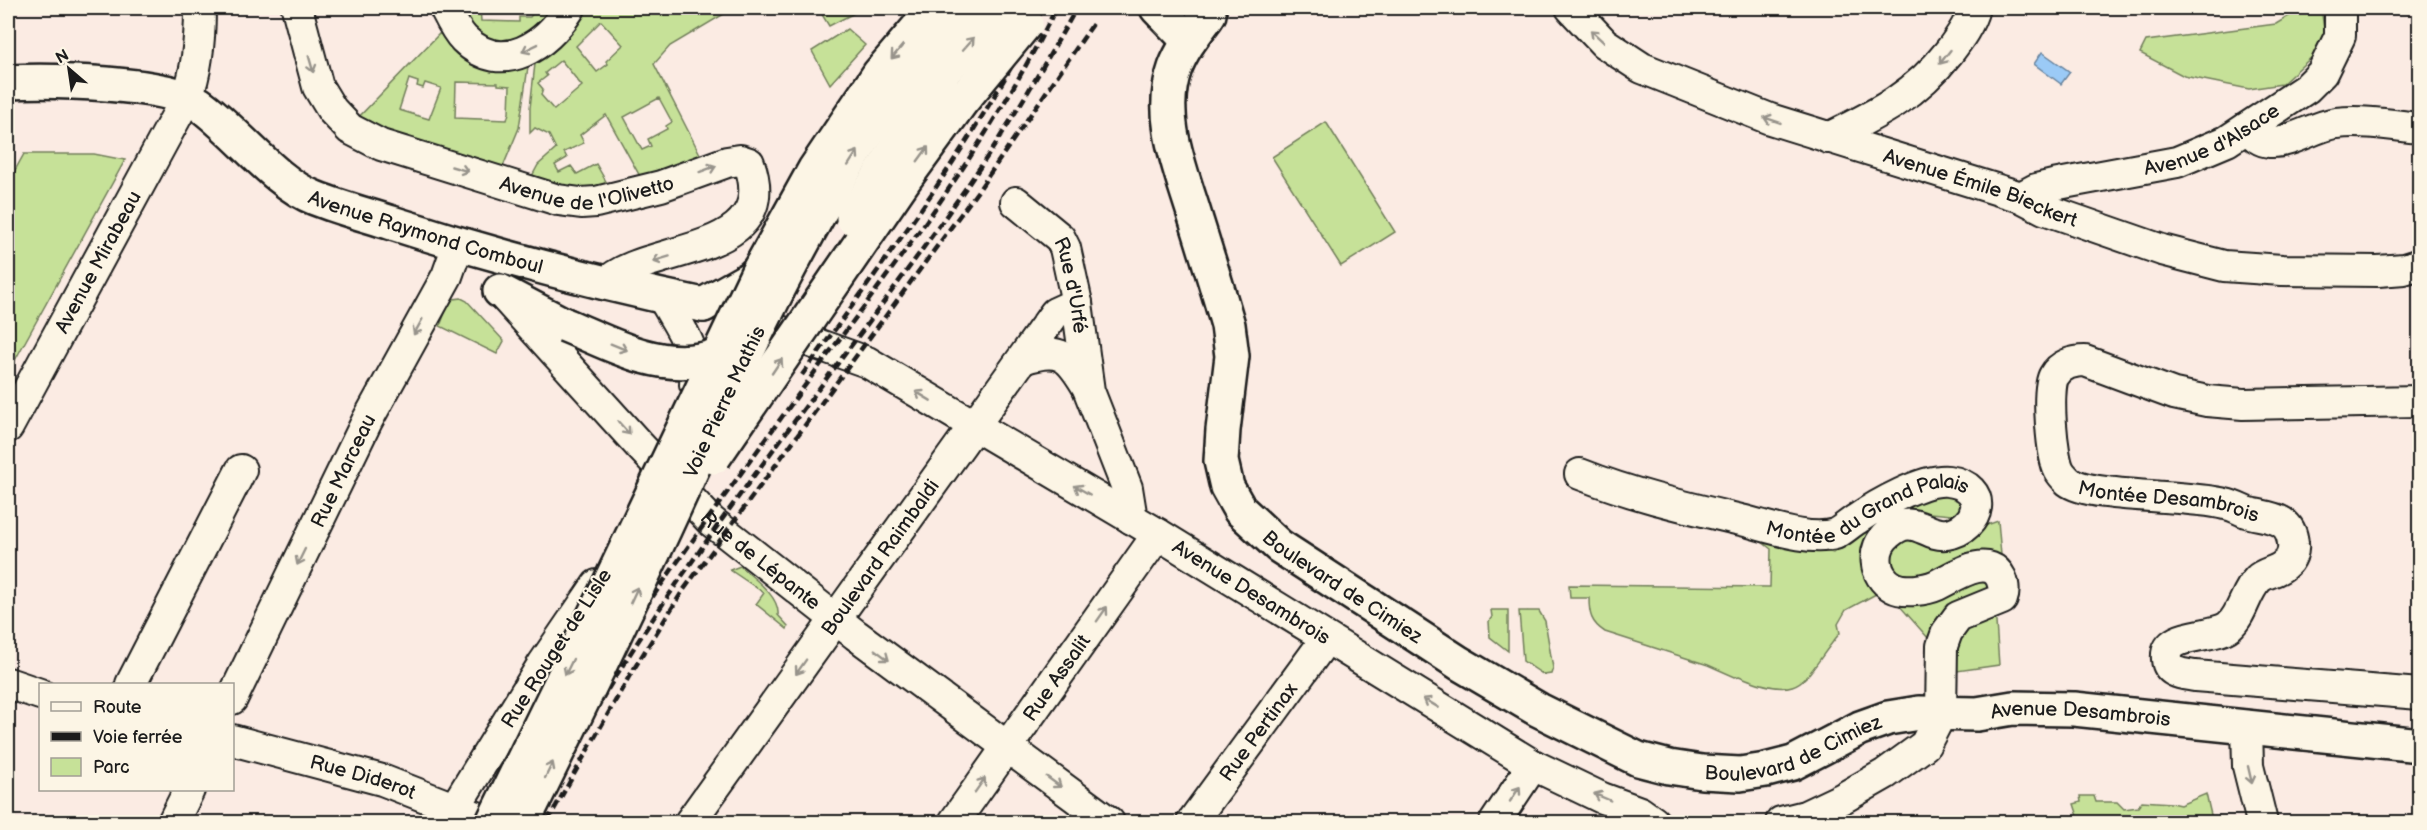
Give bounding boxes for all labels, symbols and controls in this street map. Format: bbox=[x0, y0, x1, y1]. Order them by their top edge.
one-way arrow bbox=[1590, 30, 1605, 44]
one-way arrow bbox=[961, 37, 975, 52]
north arrow bbox=[39, 39, 99, 99]
one-way arrow bbox=[521, 43, 539, 55]
one-way arrow bbox=[891, 44, 904, 60]
text: N bbox=[53, 46, 72, 68]
one-way arrow bbox=[1938, 49, 1951, 65]
one-way arrow bbox=[306, 54, 317, 73]
street label: Avenue d'Alsace bbox=[2142, 99, 2284, 181]
one-way arrow bbox=[1763, 113, 1782, 124]
street label: Avenue Émile Bieckert bbox=[1880, 144, 2081, 233]
one-way arrow bbox=[916, 146, 929, 162]
one-way arrow bbox=[846, 149, 859, 166]
one-way arrow bbox=[698, 162, 717, 173]
one-way arrow bbox=[451, 164, 470, 175]
street label: Avenue de l'Olivetto bbox=[498, 166, 676, 190]
text: Avenue de l'Olivetto bbox=[497, 171, 678, 216]
street label: Avenue Raymond Comboul bbox=[305, 186, 545, 280]
street label: Avenue Mirabeau bbox=[50, 187, 147, 338]
street label: Rue d'Urfé bbox=[1048, 233, 1092, 335]
one-way arrow bbox=[652, 254, 671, 265]
one-way arrow bbox=[412, 318, 423, 336]
street label: Voie Pierre Mathis bbox=[679, 322, 771, 482]
one-way arrow bbox=[609, 342, 628, 353]
one-way arrow bbox=[771, 359, 783, 375]
one-way arrow bbox=[915, 390, 932, 402]
street label: Rue Marceau bbox=[306, 410, 382, 532]
one-way arrow bbox=[617, 420, 631, 435]
street label: Montée du Grand Palais bbox=[1763, 469, 1973, 549]
street label: Boulevard Raimbaldi bbox=[817, 475, 945, 640]
street label: Montée Desambrois bbox=[2076, 476, 2261, 528]
one-way arrow bbox=[1074, 483, 1091, 495]
street label: Rue de Lépante bbox=[695, 506, 825, 616]
street label: Boulevard de Cimiez bbox=[1257, 526, 1427, 649]
street label: Avenue Desambrois bbox=[1168, 535, 1334, 650]
one-way arrow bbox=[295, 548, 307, 566]
street label: Rue Rouget de Lisle bbox=[496, 564, 617, 733]
one-way arrow bbox=[628, 586, 640, 604]
one-way arrow bbox=[1096, 607, 1108, 623]
street label: Rue Assalit bbox=[1018, 630, 1096, 726]
one-way arrow bbox=[874, 648, 890, 661]
one-way arrow bbox=[563, 658, 575, 676]
one-way arrow bbox=[795, 658, 807, 674]
street label: Rue Pertinax bbox=[1215, 678, 1303, 786]
legend bbox=[39, 683, 234, 791]
text: Route bbox=[93, 697, 142, 718]
one-way arrow bbox=[1423, 697, 1440, 709]
street label: Avenue Desambrois bbox=[1989, 697, 2172, 732]
street label: Boulevard de Cimiez bbox=[1704, 710, 1885, 787]
text: Voie ferrée bbox=[93, 727, 183, 748]
street label: Rue Diderot bbox=[307, 750, 419, 805]
text: Parc bbox=[93, 757, 130, 778]
one-way arrow bbox=[543, 761, 555, 779]
one-way arrow bbox=[2245, 765, 2257, 784]
one-way arrow bbox=[1045, 775, 1061, 788]
one-way arrow bbox=[974, 777, 986, 793]
one-way arrow bbox=[1509, 786, 1521, 803]
one-way arrow bbox=[1593, 791, 1611, 802]

